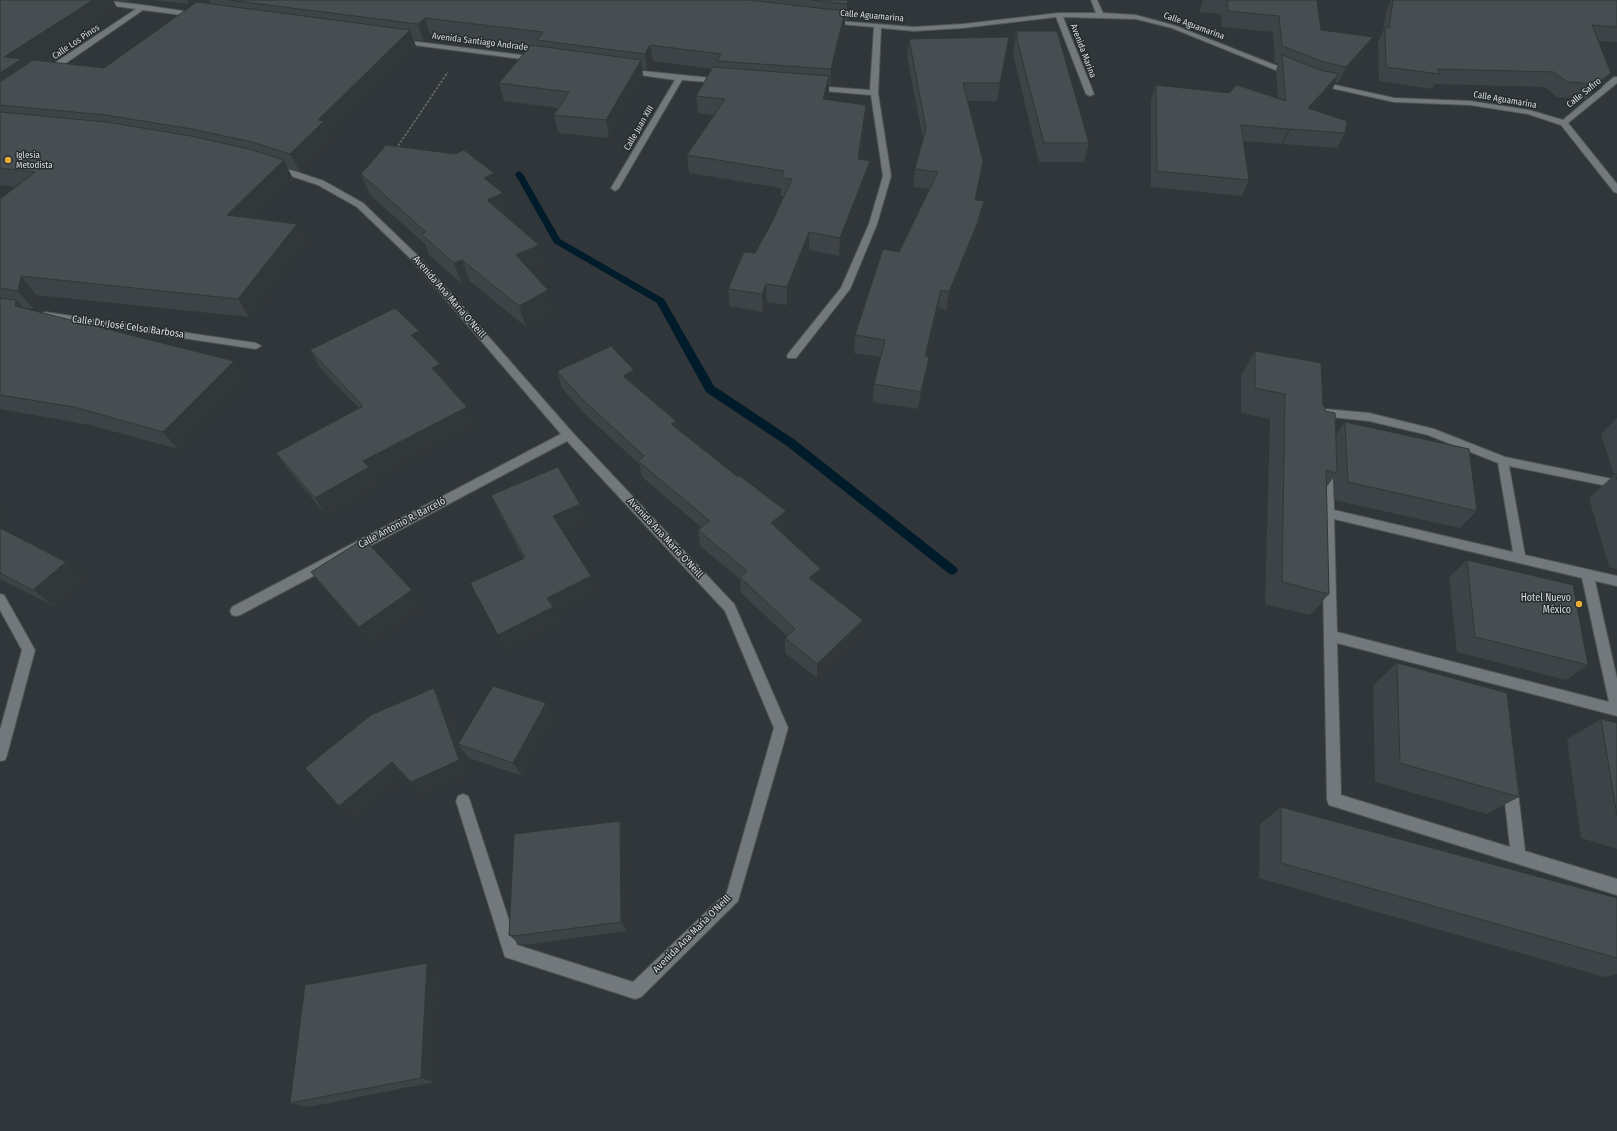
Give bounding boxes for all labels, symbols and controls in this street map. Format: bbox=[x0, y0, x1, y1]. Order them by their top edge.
street label: Calle Aguamarina bbox=[840, 8, 904, 24]
street label: Calle Aguamarina bbox=[1162, 10, 1226, 42]
street label: Calle Los Pinos bbox=[50, 22, 102, 62]
street label: Avenida Marina bbox=[1068, 23, 1098, 79]
street label: Avenida Santiago Andrade bbox=[431, 31, 529, 53]
street label: Calle Safiro bbox=[1565, 76, 1603, 110]
street label: Calle Aguamarina bbox=[1473, 89, 1537, 111]
street label: Calle Juan XIII bbox=[622, 104, 656, 152]
place label: Iglesia Metodista bbox=[16, 150, 53, 171]
marker: Iglesia Metodista bbox=[3, 155, 13, 165]
street label: Avenida Ana María O'Neill bbox=[410, 253, 488, 341]
street label: Calle Dr. José Celso Barbosa bbox=[71, 313, 185, 341]
street label: Calle Antonio R. Barceló bbox=[356, 495, 448, 551]
street label: Avenida Ana María O'Neill bbox=[625, 495, 705, 581]
place label: Hotel Nuevo México bbox=[1521, 592, 1571, 616]
marker: Hotel Nuevo México bbox=[1574, 599, 1584, 609]
street label: Avenida Ana María O'Neill bbox=[651, 893, 733, 975]

